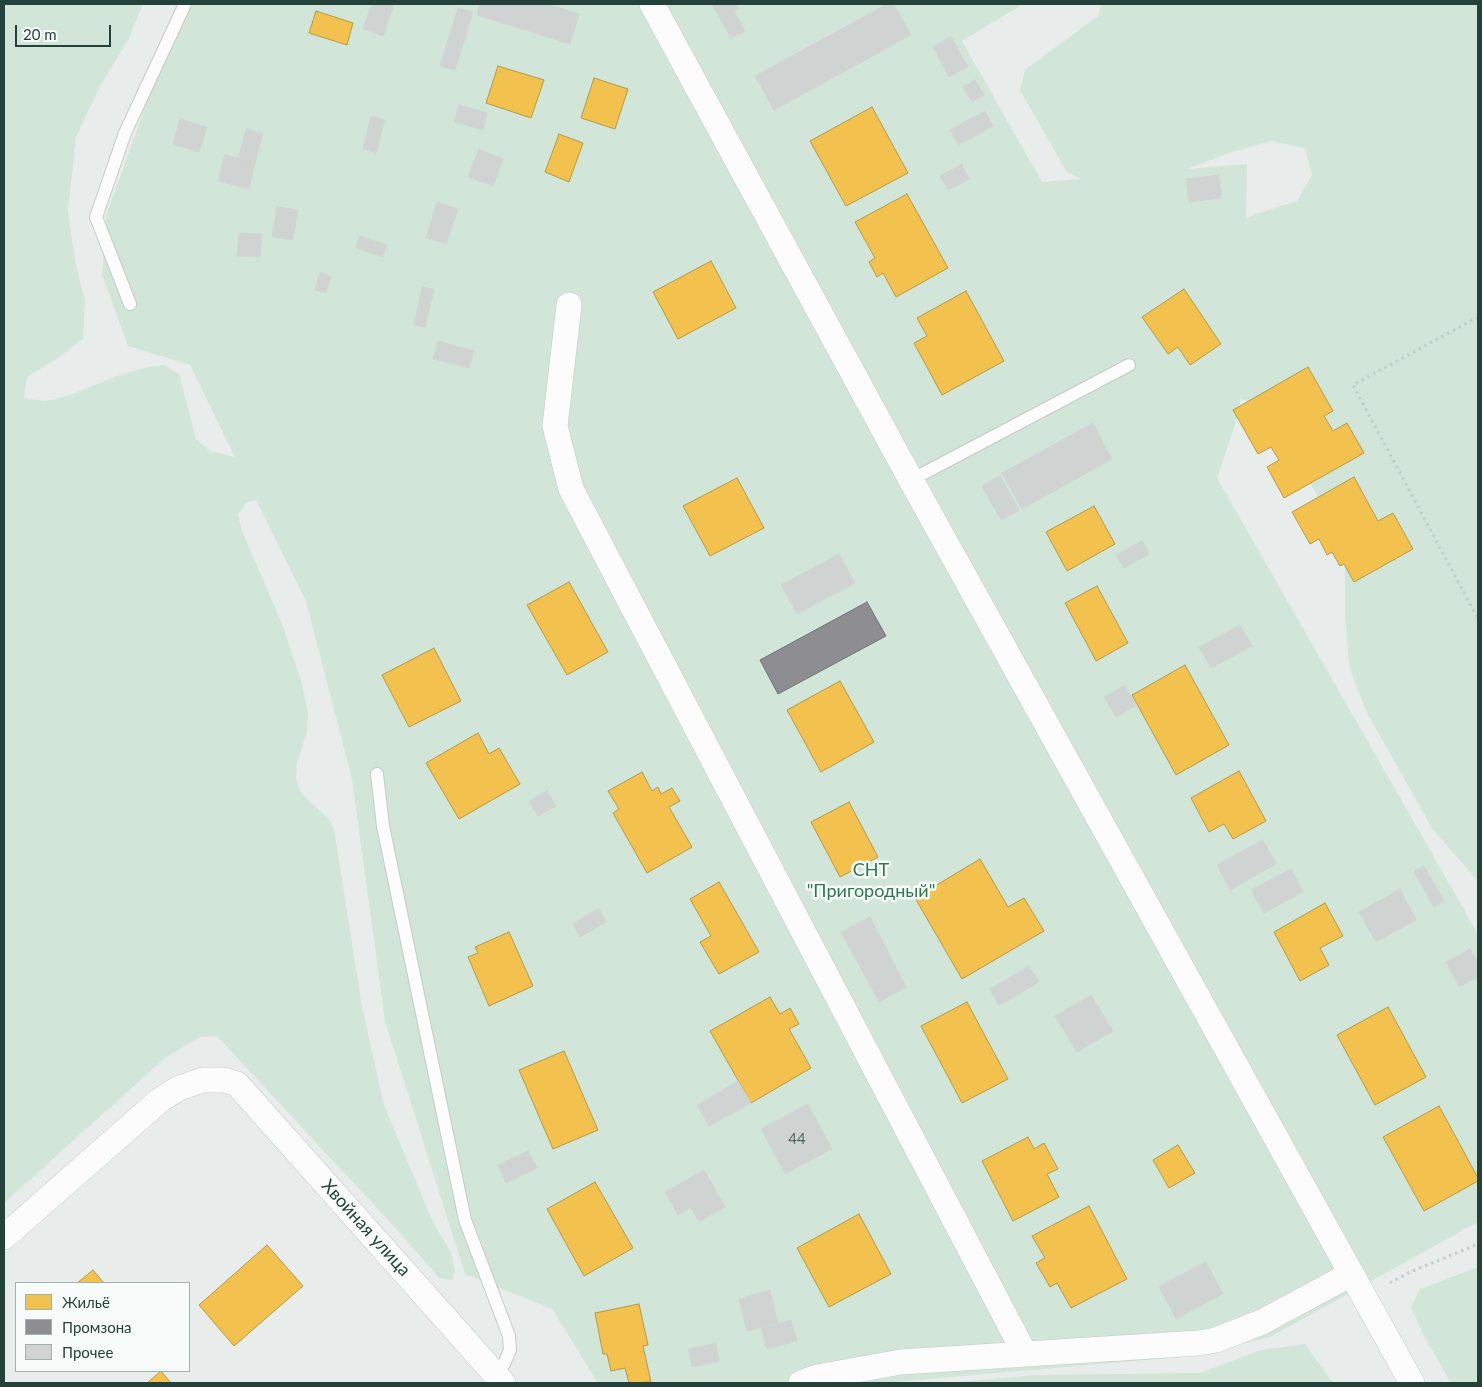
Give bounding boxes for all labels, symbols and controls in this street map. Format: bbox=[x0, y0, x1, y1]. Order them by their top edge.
scale bar bbox=[18, 15, 114, 47]
text: 20 m bbox=[23, 25, 57, 43]
park label: СНТ "Пригородный" bbox=[807, 859, 935, 902]
house number: 44 bbox=[788, 1130, 806, 1148]
street label: Хвойная улица bbox=[317, 1175, 415, 1281]
legend bbox=[15, 1282, 190, 1372]
text: Жильё bbox=[62, 1293, 110, 1311]
text: Промзона bbox=[62, 1318, 132, 1336]
text: Прочее bbox=[62, 1343, 113, 1361]

